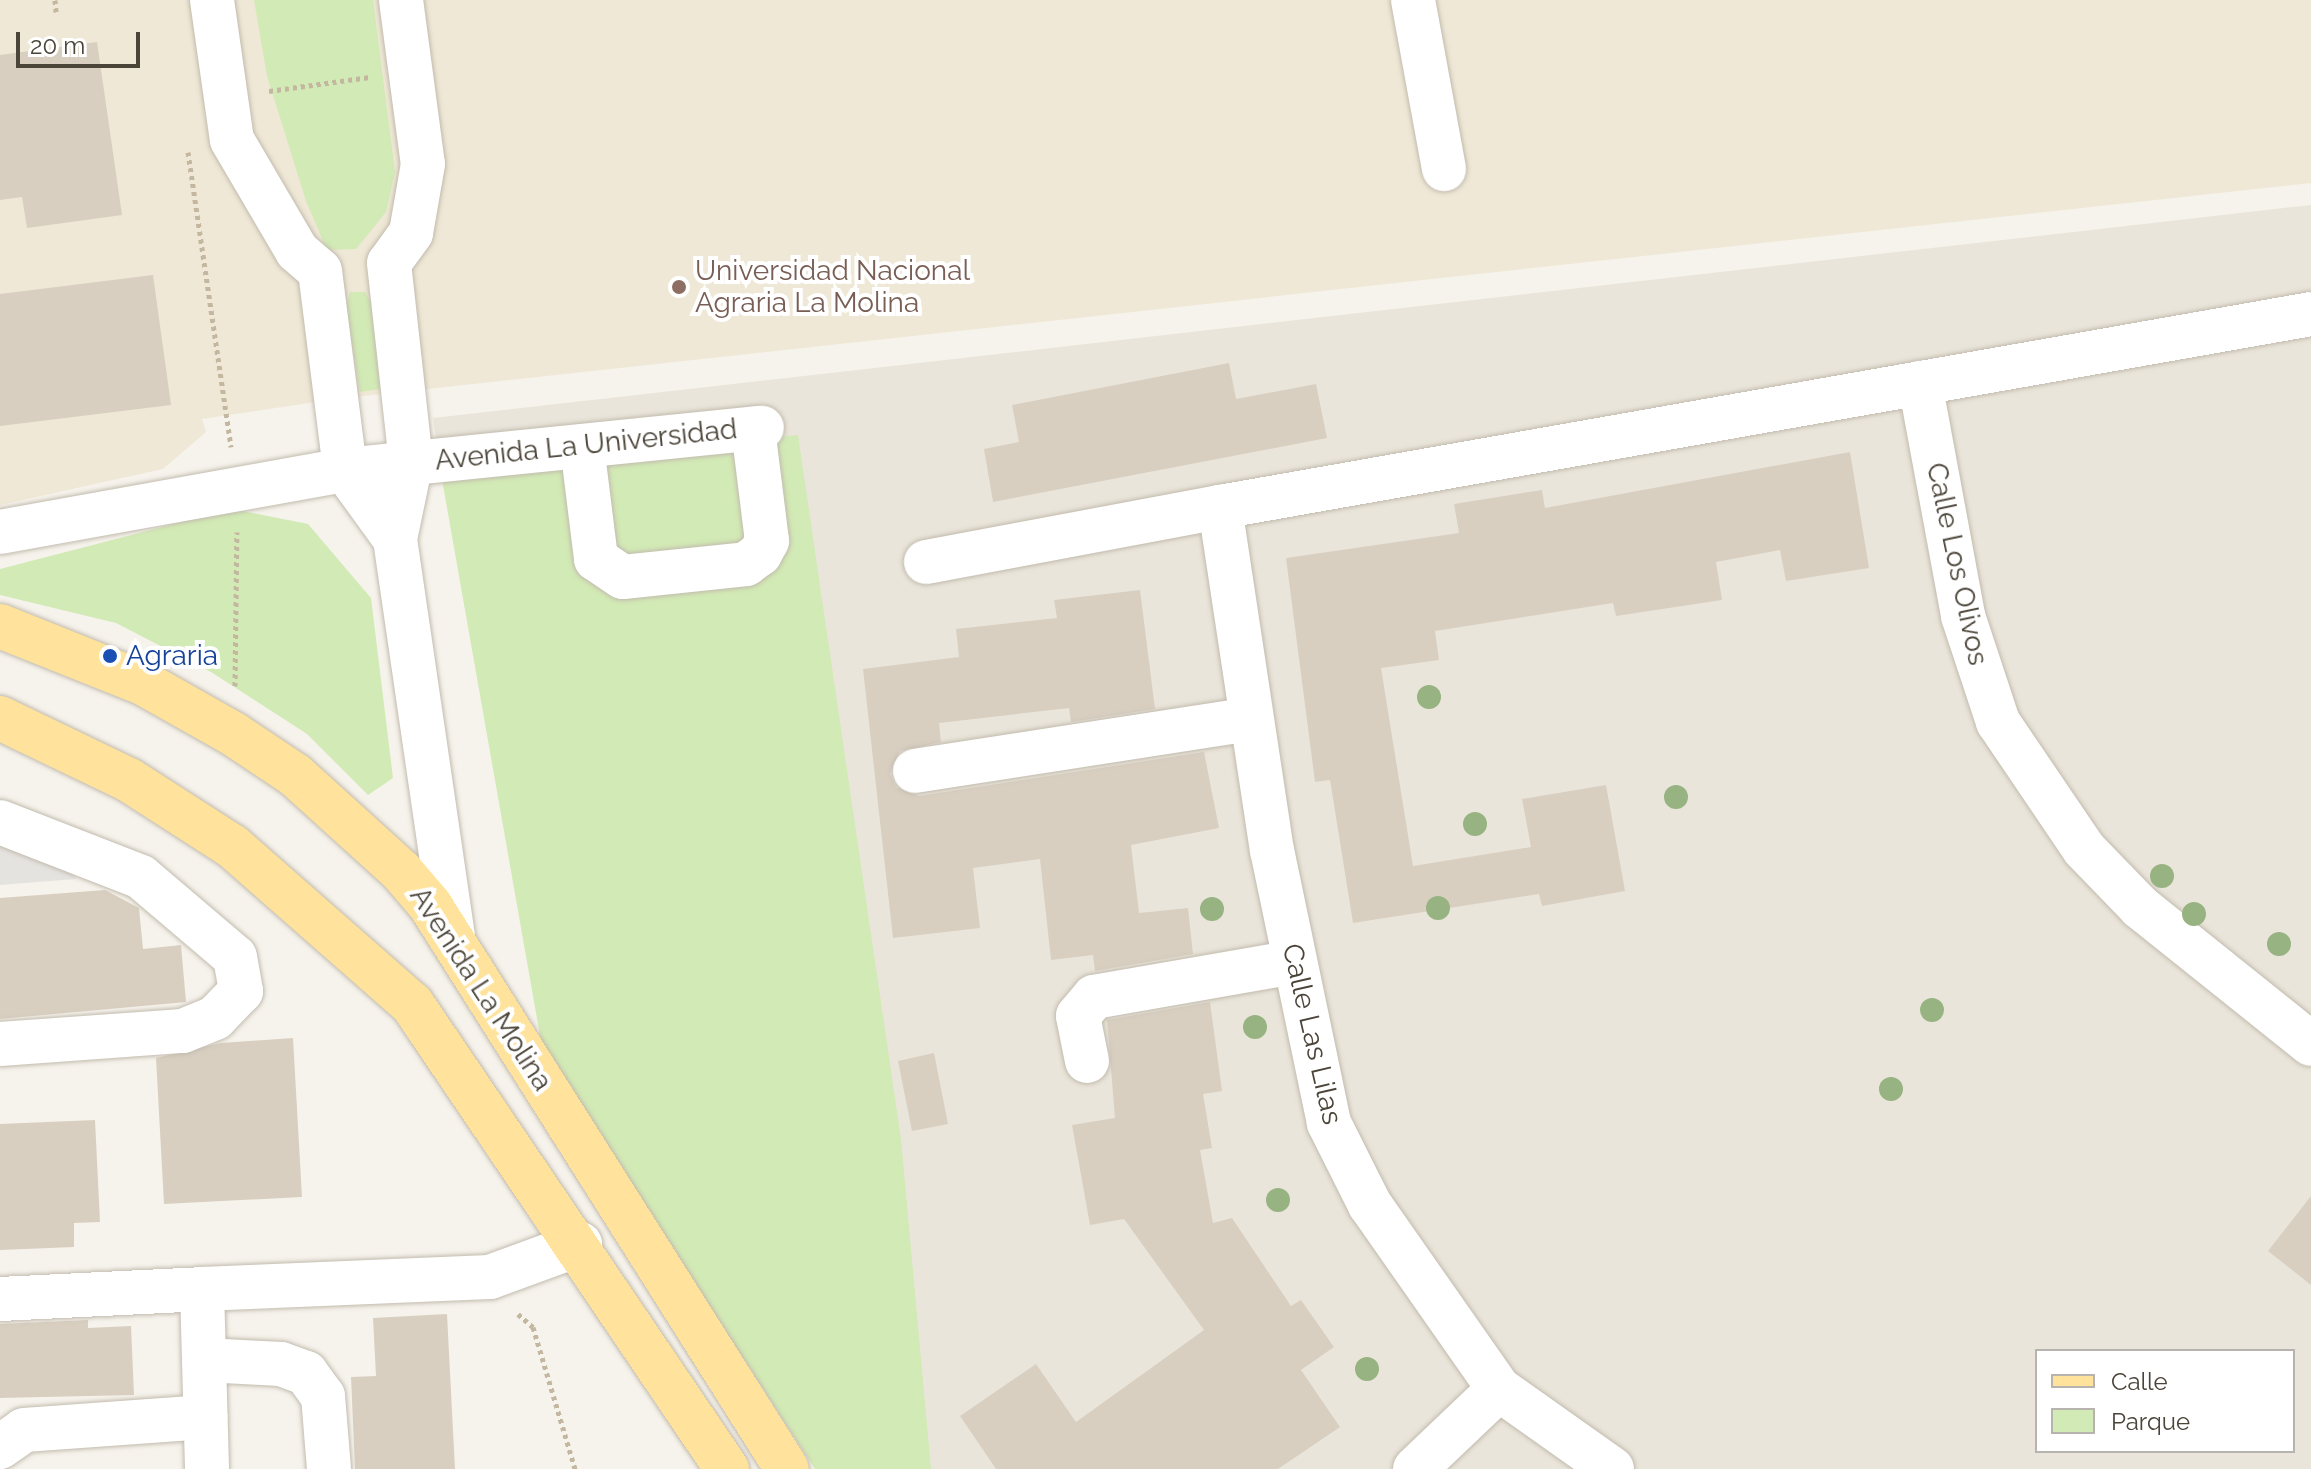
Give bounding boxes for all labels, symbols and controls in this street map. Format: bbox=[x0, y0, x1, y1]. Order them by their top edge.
scale bar bbox=[20, 16, 144, 66]
text: 20 m bbox=[30, 31, 85, 60]
place label: Universidad Nacional Agraria La Molina bbox=[695, 254, 970, 320]
marker: Universidad Nacional Agraria La Molina bbox=[670, 278, 688, 296]
street label: Avenida La Universidad bbox=[433, 412, 739, 478]
street label: Calle Los Olivos bbox=[1919, 460, 1995, 668]
place label: Agraria bbox=[126, 639, 218, 673]
marker: Agraria bbox=[101, 647, 119, 665]
street label: Avenida La Molina bbox=[403, 881, 559, 1097]
street label: Calle Las Lilas bbox=[1275, 940, 1349, 1128]
legend bbox=[2035, 1349, 2295, 1453]
text: Calle bbox=[2111, 1367, 2168, 1396]
text: Parque bbox=[2111, 1407, 2190, 1436]

